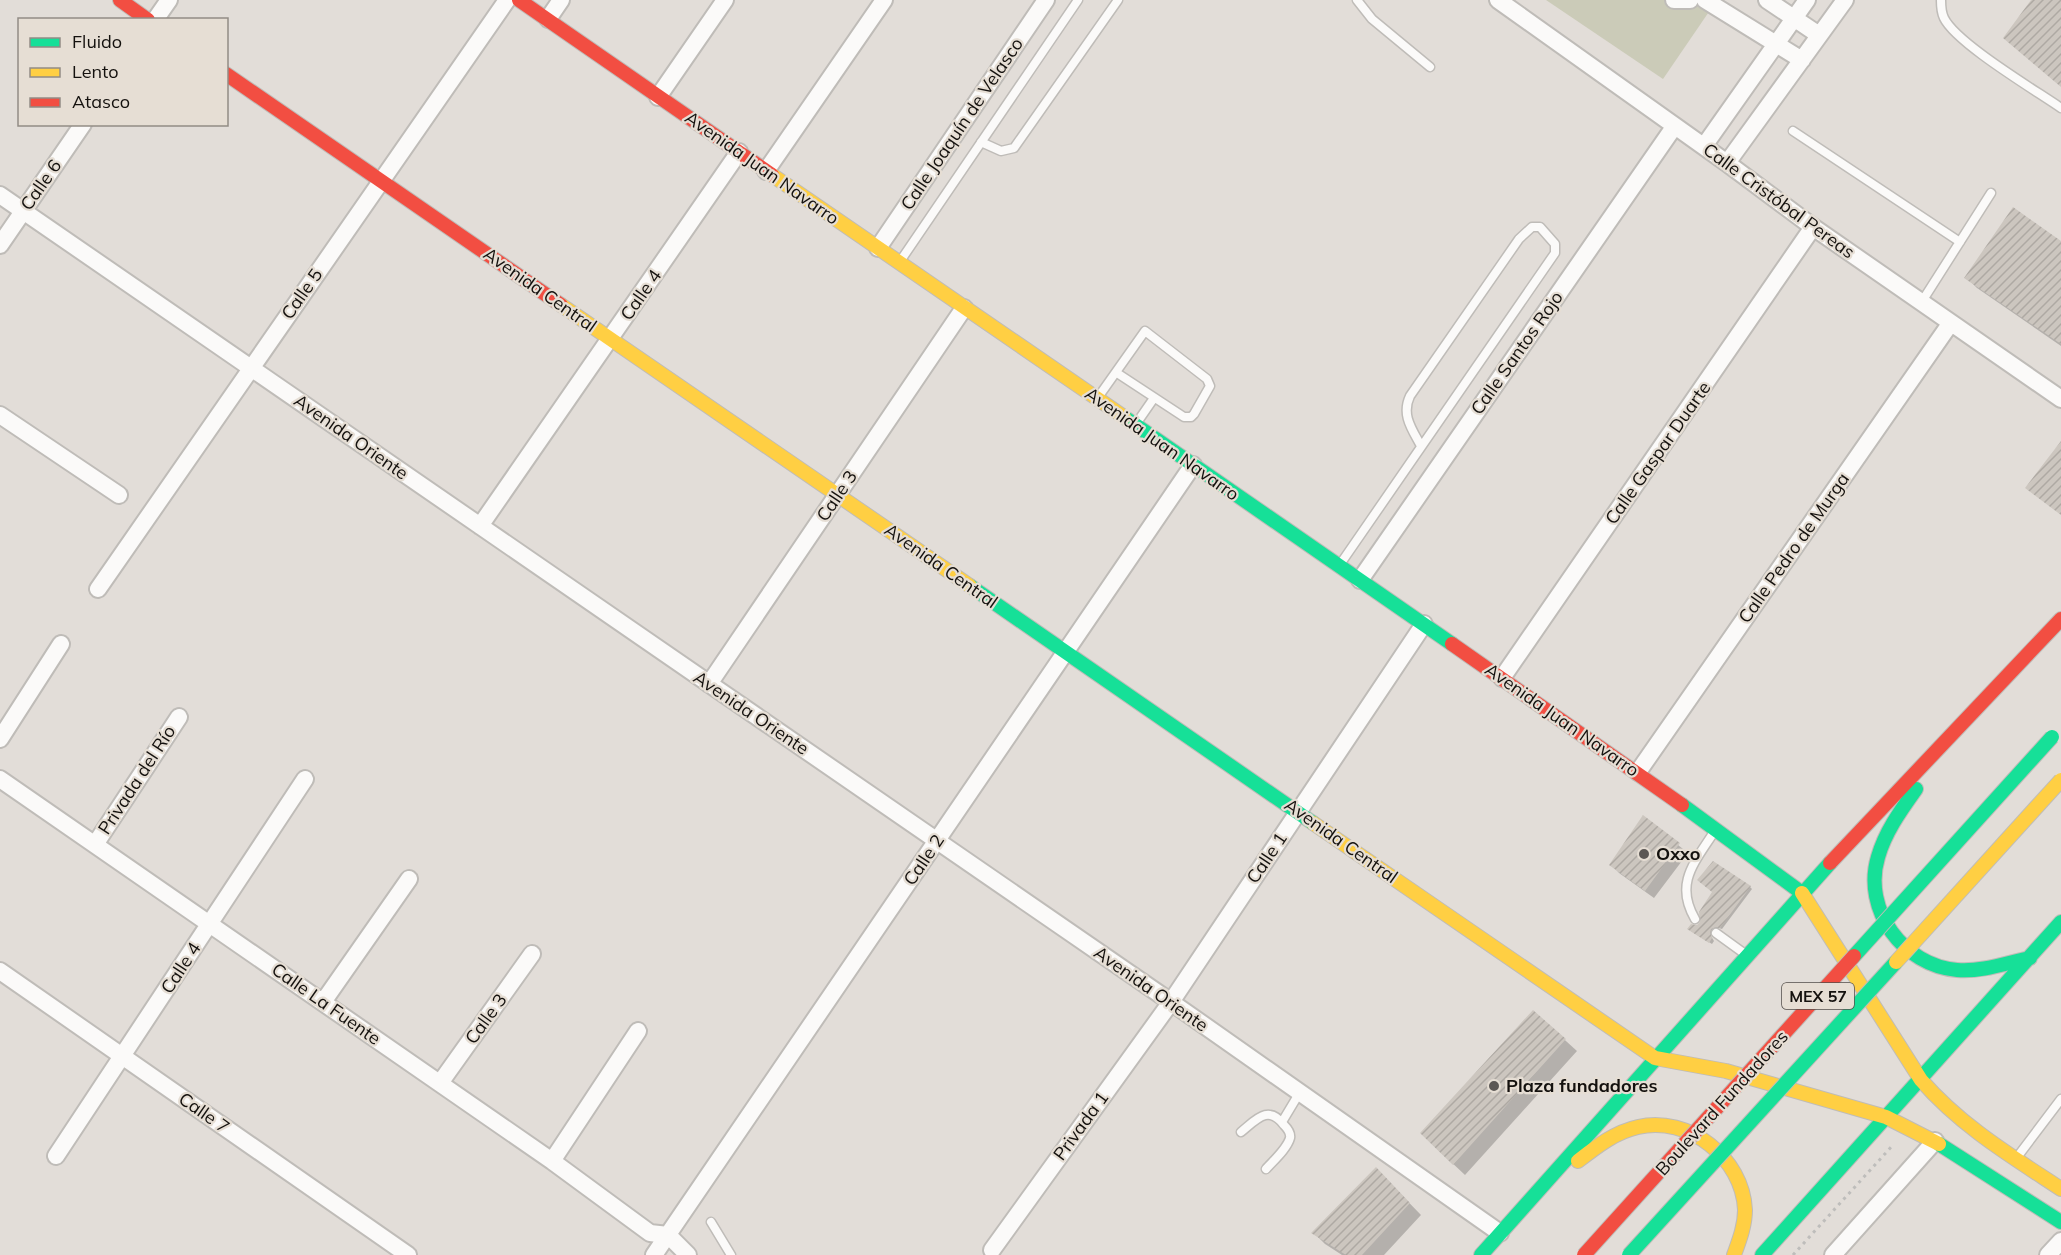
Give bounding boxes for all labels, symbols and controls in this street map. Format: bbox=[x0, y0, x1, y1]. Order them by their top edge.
legend bbox=[18, 18, 228, 126]
text: Fluido bbox=[72, 30, 122, 53]
street label: Calle Joaquín de Velasco bbox=[895, 33, 1028, 214]
text: Lento bbox=[72, 60, 119, 83]
text: Atasco bbox=[72, 90, 130, 113]
street label: Avenida Juan Navarro bbox=[681, 106, 844, 230]
street label: Calle Cristóbal Pereas bbox=[1699, 138, 1860, 263]
street label: Calle 6 bbox=[15, 155, 66, 215]
street label: Avenida Central bbox=[479, 242, 601, 337]
street label: Calle 5 bbox=[276, 264, 327, 324]
street label: Calle 4 bbox=[615, 265, 666, 325]
street label: Calle Santos Rojo bbox=[1465, 286, 1568, 419]
street label: Calle Gaspar Duarte bbox=[1600, 377, 1716, 529]
street label: Avenida Juan Navarro bbox=[1081, 382, 1244, 506]
street label: Avenida Oriente bbox=[290, 389, 413, 484]
street label: Calle 3 bbox=[811, 466, 862, 526]
street label: Calle Pedro de Murga bbox=[1733, 468, 1854, 627]
street label: Avenida Central bbox=[880, 518, 1002, 613]
street label: Avenida Juan Navarro bbox=[1481, 658, 1644, 782]
street label: Avenida Oriente bbox=[689, 666, 813, 760]
street label: Privada del Río bbox=[93, 721, 180, 839]
street label: Avenida Central bbox=[1280, 793, 1402, 888]
street label: Calle 1 bbox=[1241, 828, 1292, 888]
street label: Calle 2 bbox=[898, 830, 949, 890]
place label: Oxxo bbox=[1656, 842, 1700, 865]
marker: Oxxo bbox=[1637, 847, 1651, 861]
street label: Calle 4 bbox=[155, 938, 206, 998]
street label: Avenida Oriente bbox=[1090, 941, 1213, 1036]
street label: Calle La Fuente bbox=[267, 958, 385, 1050]
road number: MEX 57 bbox=[1782, 983, 1854, 1009]
street label: Calle 3 bbox=[460, 989, 512, 1048]
street label: Boulevard Fundadores bbox=[1650, 1025, 1793, 1180]
place label: Plaza fundadores bbox=[1506, 1074, 1657, 1097]
marker: Plaza fundadores bbox=[1487, 1079, 1501, 1093]
street label: Calle 7 bbox=[174, 1087, 234, 1138]
street label: Privada 1 bbox=[1048, 1087, 1113, 1165]

